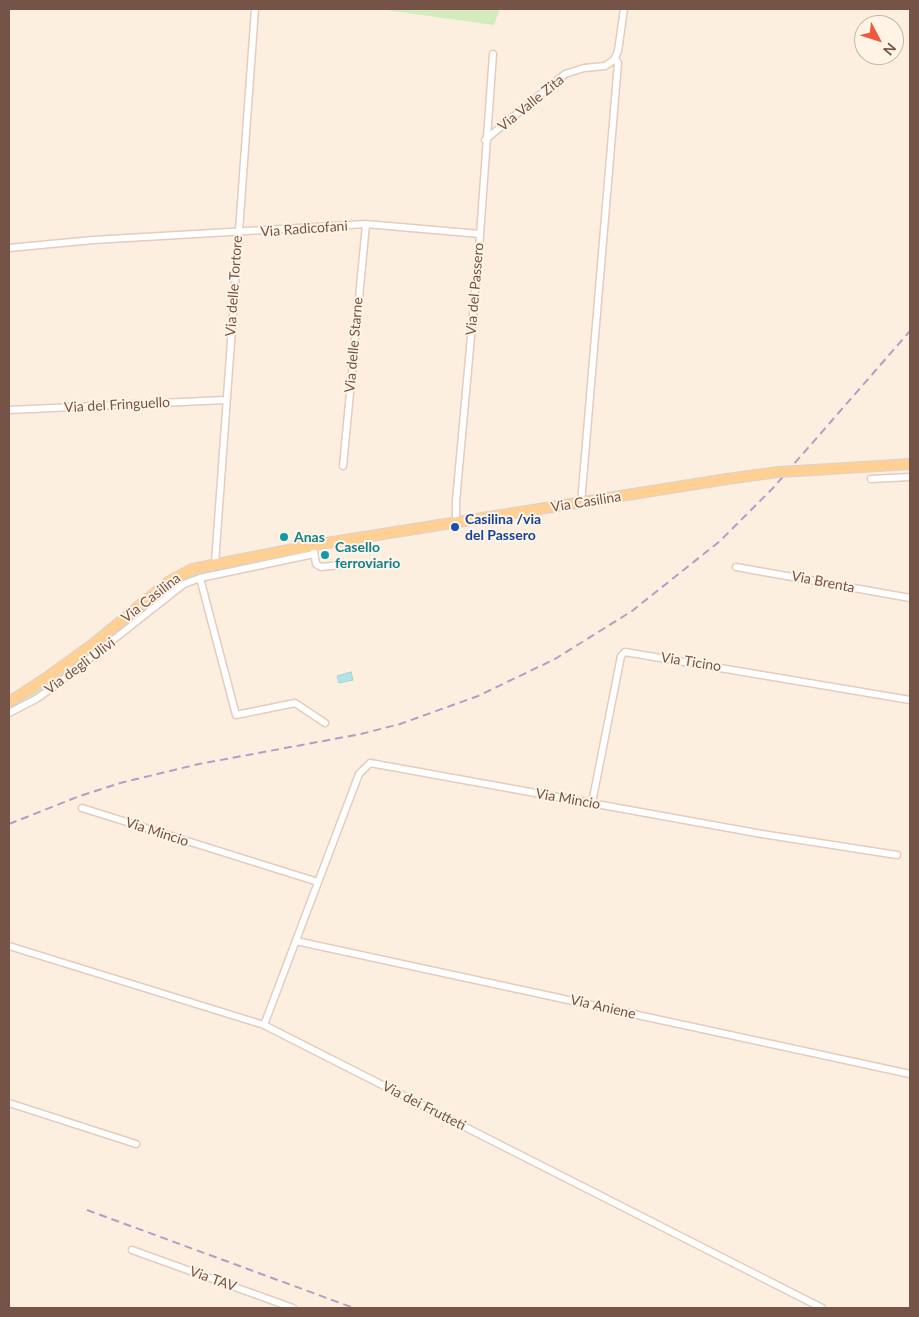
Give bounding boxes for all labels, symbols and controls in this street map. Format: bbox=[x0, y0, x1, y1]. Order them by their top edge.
north arrow bbox=[854, 15, 904, 65]
text: N bbox=[880, 40, 900, 59]
street label: Via Valle Zita bbox=[495, 71, 567, 135]
street label: Via Radicofani bbox=[260, 218, 348, 240]
street label: Via delle Tortore bbox=[222, 235, 246, 337]
street label: Via del Passero bbox=[463, 242, 487, 336]
street label: Via delle Starne bbox=[341, 297, 367, 393]
street label: Via del Fringuello bbox=[64, 394, 170, 416]
street label: Via Casilina bbox=[550, 488, 622, 516]
place label: Casilina /via del Passero bbox=[465, 511, 541, 544]
marker: Casilina /via del Passero bbox=[449, 521, 461, 533]
place label: Anas bbox=[294, 529, 325, 545]
marker: Anas bbox=[278, 531, 290, 543]
place label: Casello ferroviario bbox=[335, 539, 400, 572]
marker: Casello ferroviario bbox=[319, 549, 331, 561]
street label: Via Brenta bbox=[790, 568, 856, 596]
street label: Via Casilina bbox=[118, 570, 184, 626]
street label: Via degli Ulivi bbox=[42, 634, 118, 698]
street label: Via Ticino bbox=[660, 649, 722, 675]
street label: Via Mincio bbox=[534, 785, 602, 813]
street label: Via Mincio bbox=[123, 814, 191, 850]
street label: Via Aniene bbox=[569, 991, 637, 1023]
street label: Via dei Frutteti bbox=[380, 1078, 468, 1134]
street label: Via TAV bbox=[187, 1263, 239, 1295]

